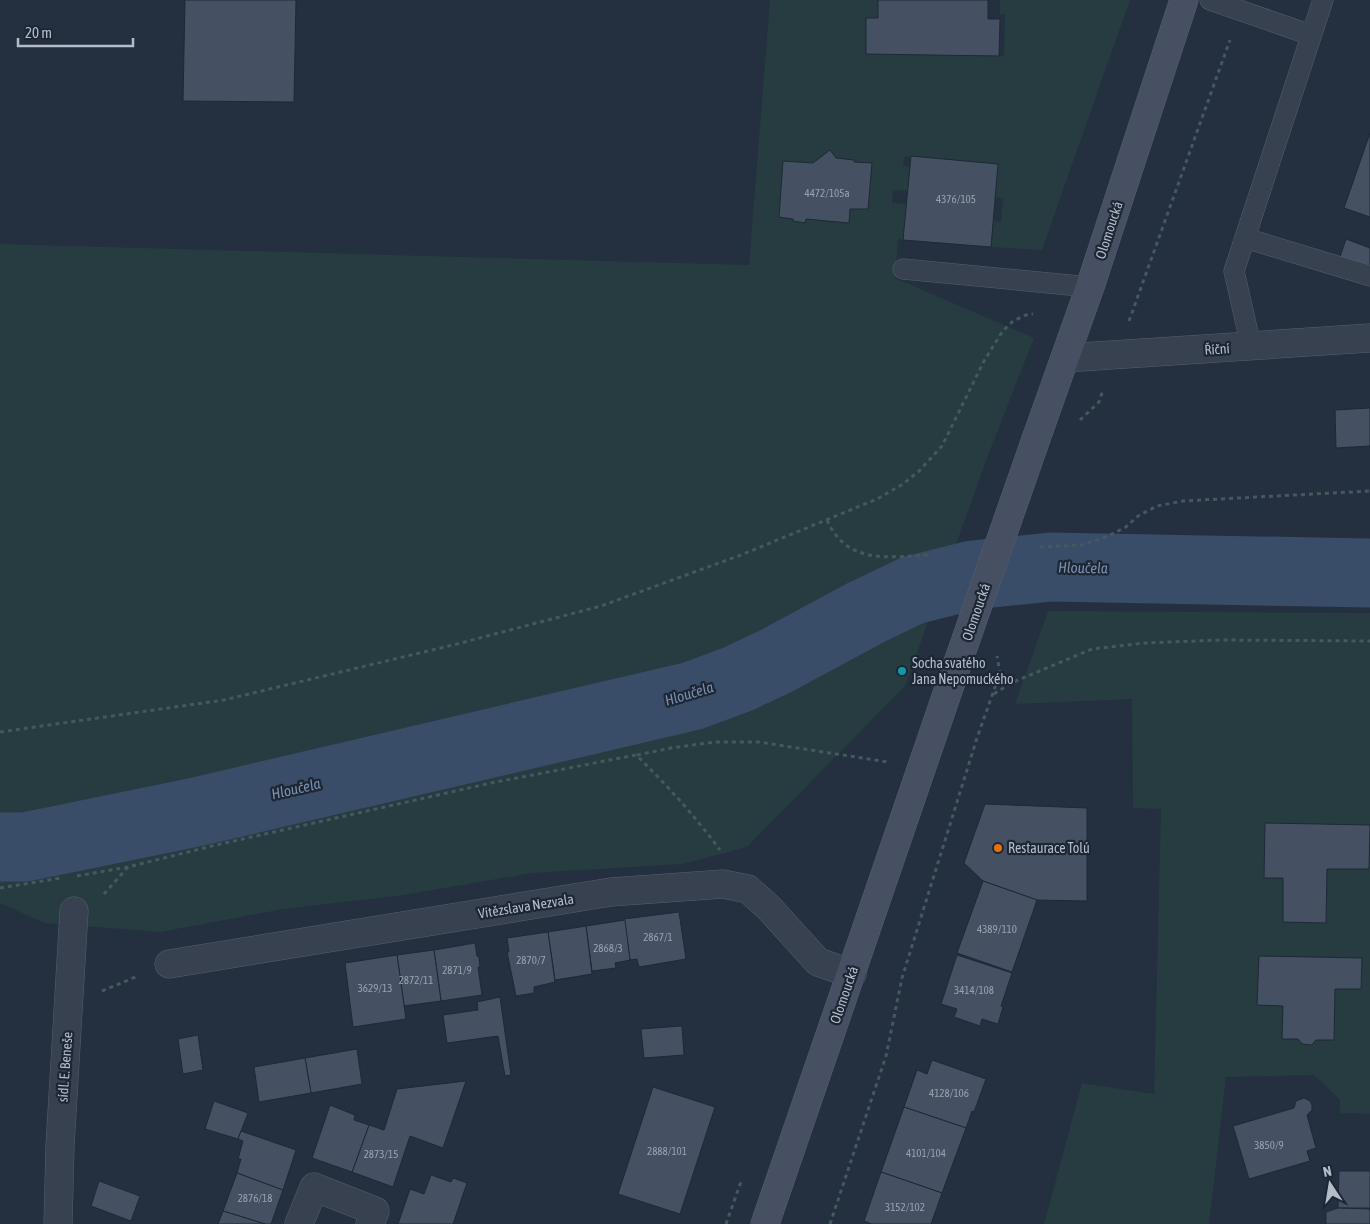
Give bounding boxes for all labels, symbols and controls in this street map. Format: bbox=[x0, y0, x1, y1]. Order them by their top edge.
scale bar bbox=[18, 15, 132, 47]
text: 20 m bbox=[25, 24, 52, 41]
house number: 4472/105a bbox=[804, 187, 850, 199]
house number: 4376/105 bbox=[936, 193, 976, 205]
street label: Olomoucká bbox=[1092, 199, 1126, 261]
street label: Říční bbox=[1204, 340, 1230, 358]
water label: Hloučela bbox=[1058, 559, 1108, 576]
street label: Olomoucká bbox=[959, 581, 993, 643]
place label: Socha svatého Jana Nepomuckého bbox=[912, 655, 1014, 687]
marker: Socha svatého Jana Nepomuckého bbox=[896, 665, 908, 677]
water label: Hloučela bbox=[663, 678, 715, 709]
water label: Hloučela bbox=[270, 775, 322, 802]
place label: Restaurace Tolú bbox=[1008, 840, 1090, 856]
marker: Restaurace Tolú bbox=[992, 842, 1004, 854]
street label: Vítězslava Nezvala bbox=[477, 891, 575, 921]
house number: 4389/110 bbox=[977, 923, 1017, 935]
house number: 2867/1 bbox=[643, 931, 673, 943]
house number: 2868/3 bbox=[593, 942, 623, 954]
house number: 2870/7 bbox=[516, 954, 546, 966]
house number: 2871/9 bbox=[442, 964, 472, 976]
street label: Olomoucká bbox=[827, 964, 861, 1026]
house number: 2872/11 bbox=[399, 974, 433, 986]
house number: 3629/13 bbox=[358, 982, 392, 994]
house number: 3414/108 bbox=[954, 984, 994, 996]
street label: sídl. E. Beneše bbox=[55, 1031, 75, 1103]
house number: 4128/106 bbox=[929, 1087, 969, 1099]
house number: 3850/9 bbox=[1254, 1139, 1284, 1151]
house number: 2888/101 bbox=[647, 1145, 687, 1157]
house number: 4101/104 bbox=[906, 1147, 946, 1159]
house number: 2873/15 bbox=[364, 1148, 398, 1160]
north arrow bbox=[1305, 1159, 1355, 1209]
text: N bbox=[1322, 1163, 1333, 1180]
house number: 2876/18 bbox=[238, 1192, 272, 1204]
house number: 3152/102 bbox=[885, 1201, 925, 1213]

